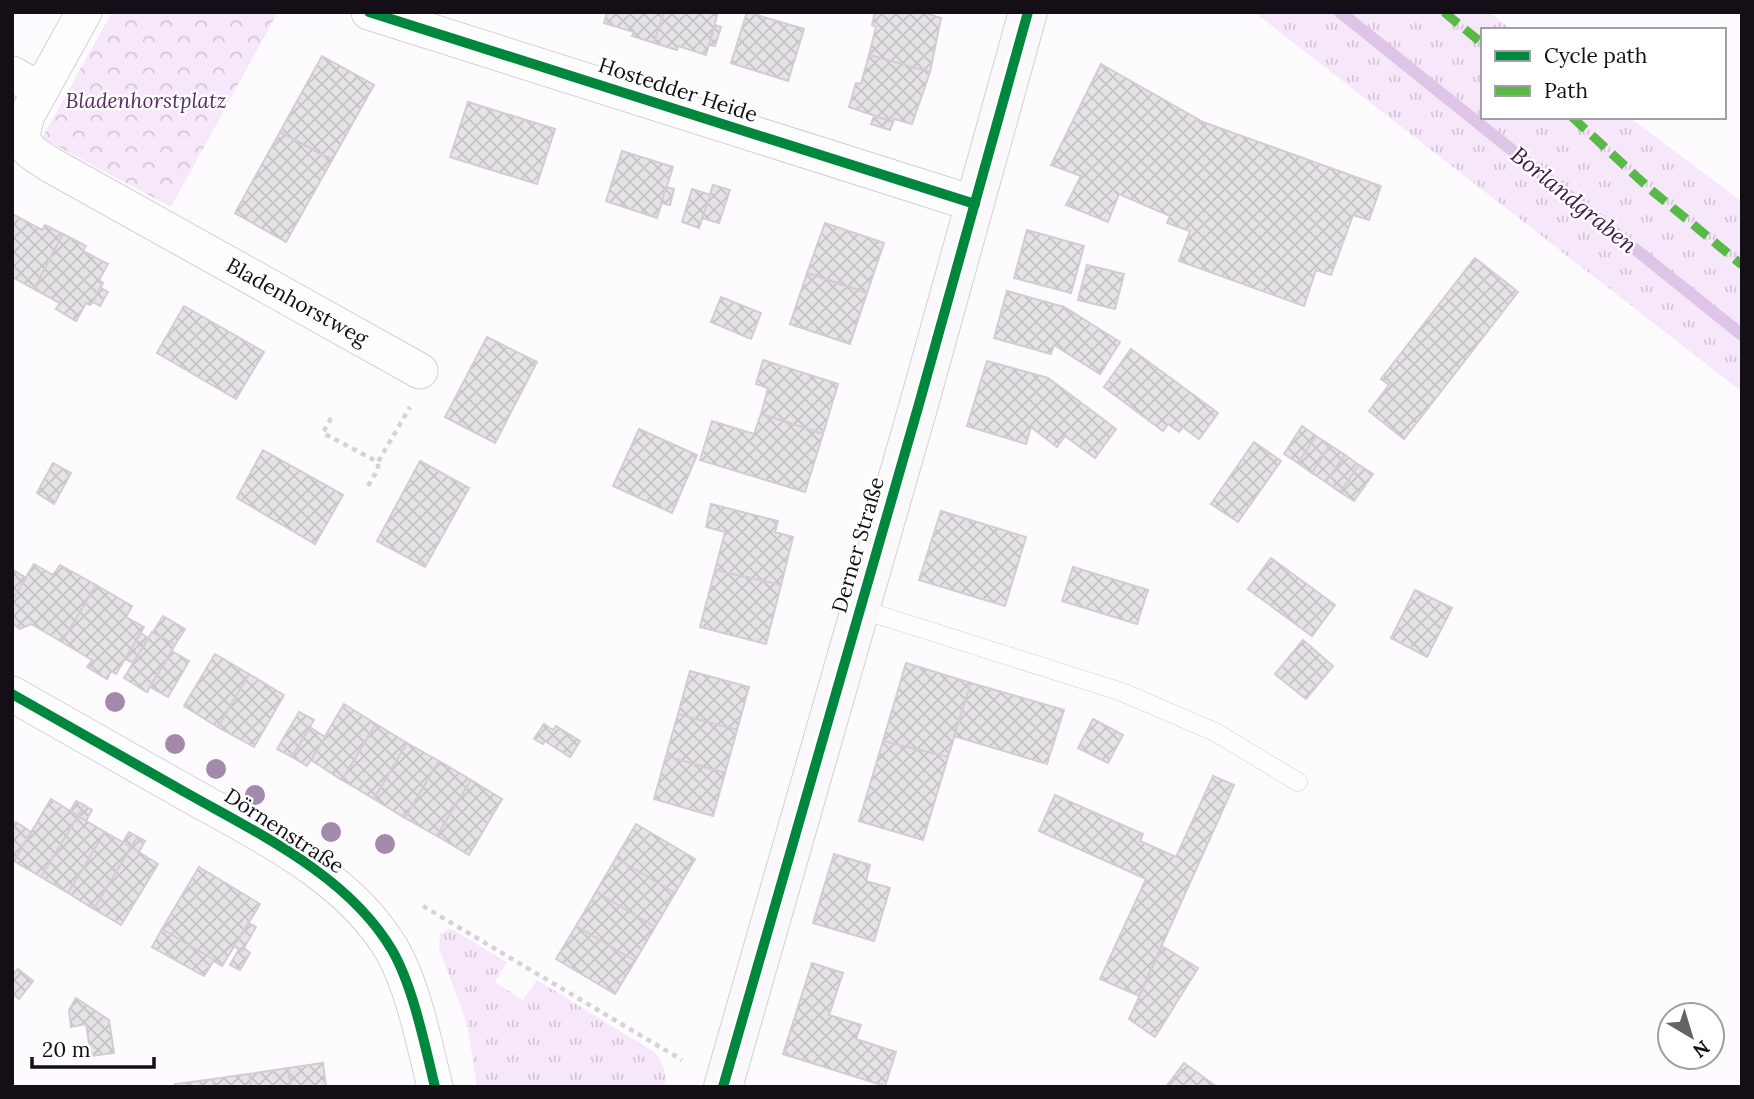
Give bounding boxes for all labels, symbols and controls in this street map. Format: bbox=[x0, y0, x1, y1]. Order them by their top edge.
legend bbox=[1481, 28, 1726, 119]
text: Cycle path bbox=[1544, 42, 1647, 69]
street label: Hostedder Heide bbox=[595, 51, 761, 128]
text: Path bbox=[1544, 77, 1588, 104]
park label: Bladenhorstplatz bbox=[65, 87, 227, 114]
water label: Borlandgraben bbox=[1505, 140, 1643, 259]
street label: Bladenhorstweg bbox=[222, 251, 373, 352]
street label: Derner Straße bbox=[825, 474, 890, 616]
street label: Dörnenstraße bbox=[219, 782, 349, 879]
north arrow bbox=[1656, 1001, 1726, 1071]
scale bar bbox=[32, 1026, 154, 1070]
text: N bbox=[1688, 1035, 1715, 1064]
text: 20 m bbox=[42, 1036, 91, 1063]

